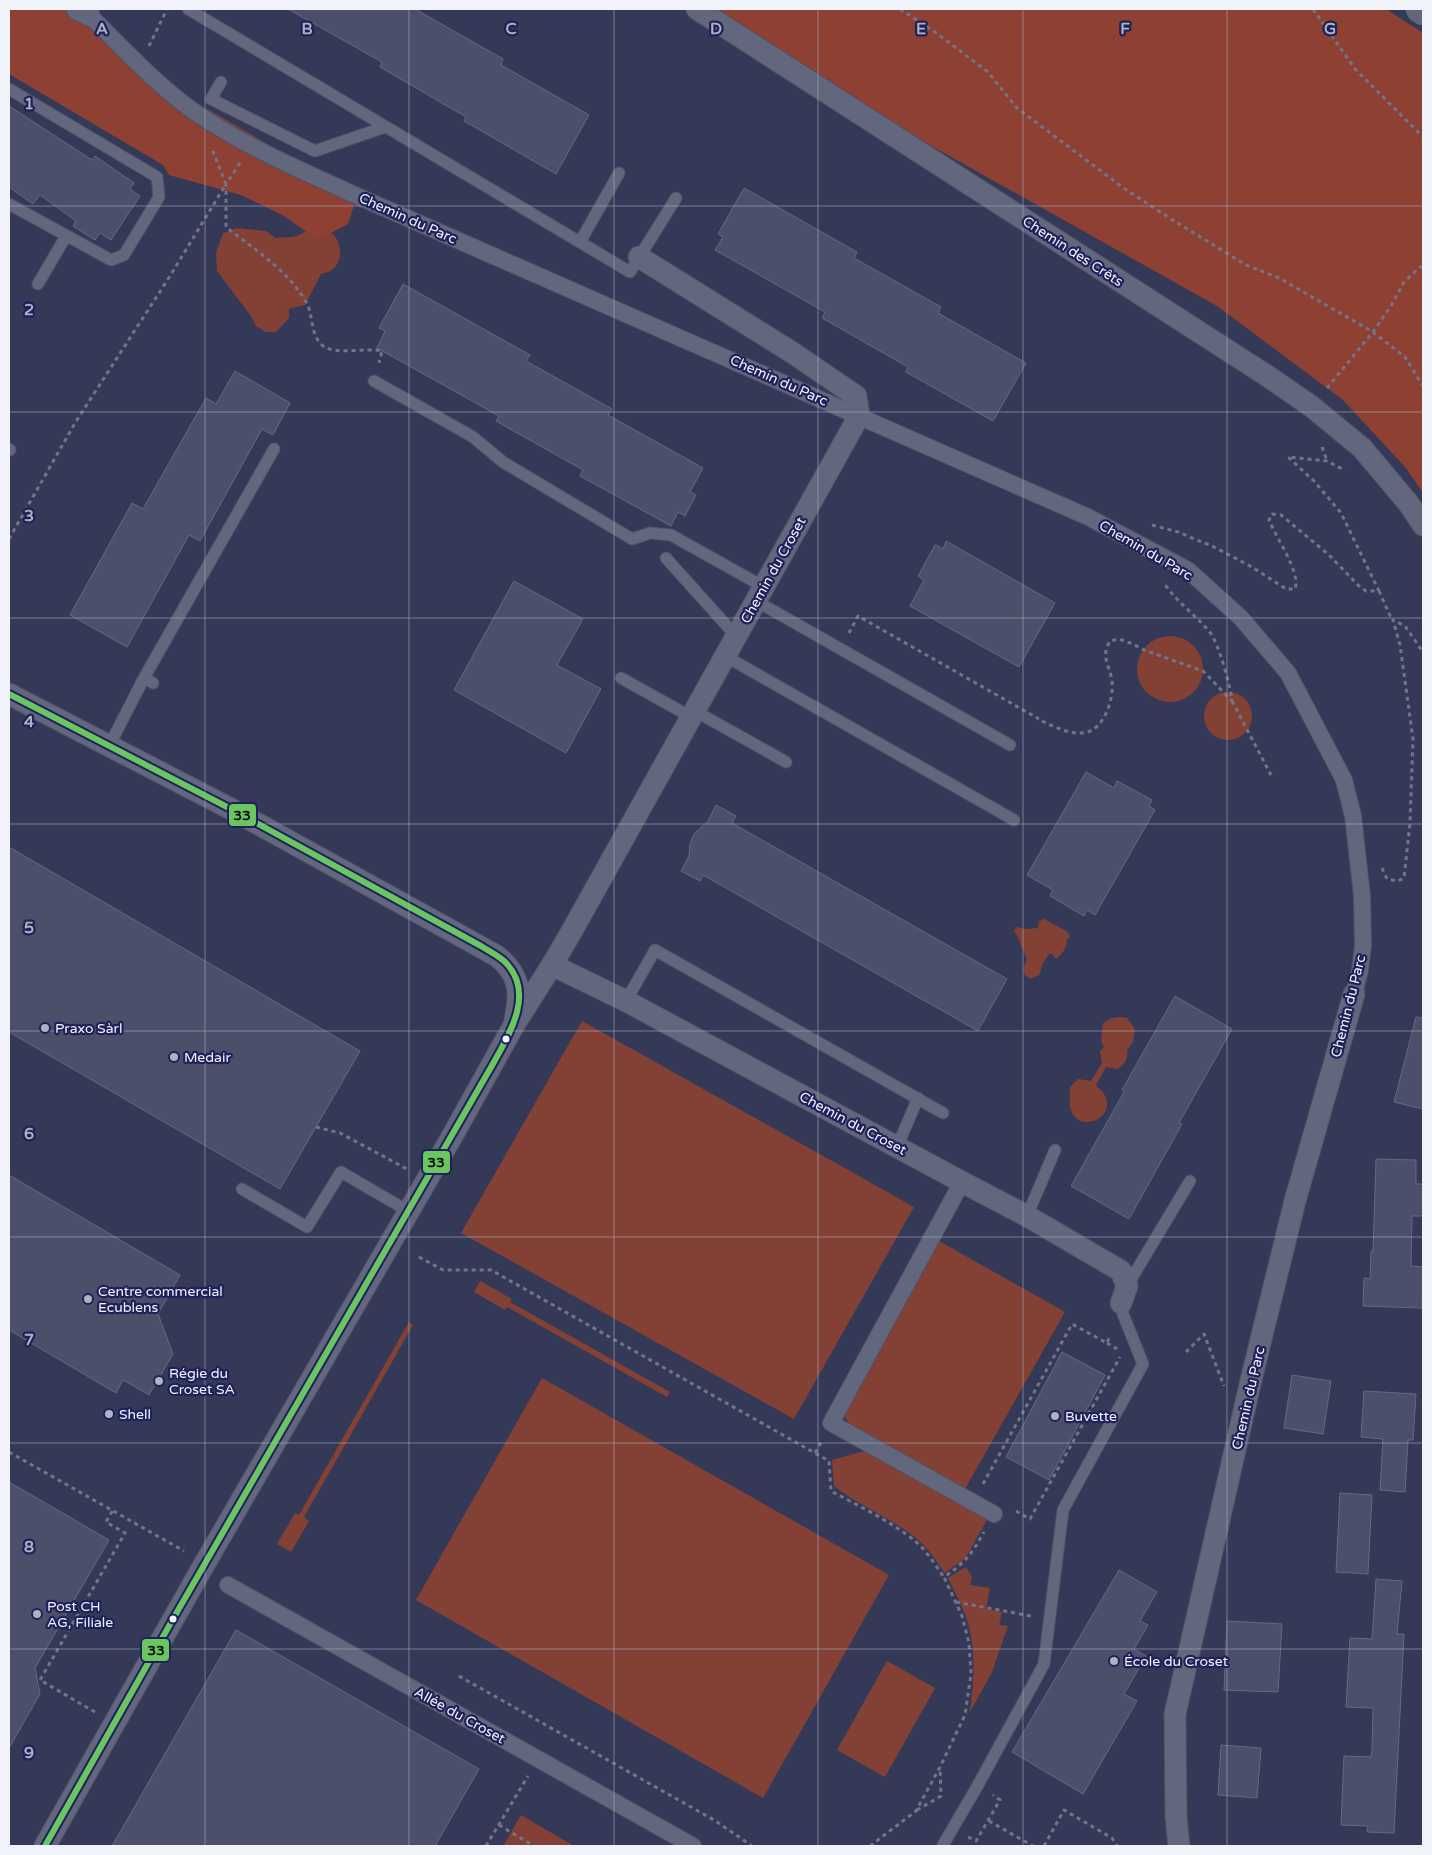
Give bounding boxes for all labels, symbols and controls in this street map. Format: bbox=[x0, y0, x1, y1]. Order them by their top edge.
text: A bbox=[96, 19, 108, 39]
text: B bbox=[301, 19, 313, 39]
text: C bbox=[505, 19, 517, 39]
text: D bbox=[710, 19, 722, 39]
text: E bbox=[916, 19, 926, 39]
text: F bbox=[1120, 19, 1130, 39]
text: G bbox=[1324, 19, 1336, 39]
text: 1 bbox=[24, 94, 34, 114]
street label: Chemin du Parc bbox=[356, 189, 459, 248]
street label: Chemin des Crêts bbox=[1019, 213, 1126, 290]
text: 2 bbox=[24, 300, 34, 320]
street label: Chemin du Parc bbox=[727, 351, 830, 410]
text: 3 bbox=[24, 506, 34, 526]
street label: Chemin du Croset bbox=[737, 514, 810, 626]
street label: Chemin du Parc bbox=[1096, 517, 1196, 584]
text: 4 bbox=[24, 712, 34, 732]
line badge: 33 bbox=[228, 803, 257, 827]
text: 33 bbox=[233, 807, 251, 824]
text: 5 bbox=[24, 918, 34, 938]
street label: Chemin du Parc bbox=[1328, 953, 1369, 1059]
place label: Praxo Sàrl bbox=[55, 1020, 122, 1037]
marker: Praxo Sàrl bbox=[39, 1022, 51, 1034]
unlabelled marker bbox=[501, 1034, 511, 1044]
place label: Medair bbox=[184, 1049, 231, 1066]
marker: Medair bbox=[168, 1051, 180, 1063]
street label: Chemin du Croset bbox=[796, 1088, 910, 1159]
text: 6 bbox=[24, 1124, 34, 1144]
line badge: 33 bbox=[422, 1150, 451, 1174]
text: 33 bbox=[427, 1154, 445, 1171]
place label: Centre commercial Ecublens bbox=[98, 1283, 223, 1316]
marker: Centre commercial Ecublens bbox=[82, 1293, 94, 1305]
text: 7 bbox=[24, 1330, 34, 1350]
street label: Chemin du Parc bbox=[1228, 1345, 1269, 1451]
place label: Régie du Croset SA bbox=[169, 1365, 235, 1398]
marker: Régie du Croset SA bbox=[153, 1375, 165, 1387]
place label: Shell bbox=[119, 1406, 151, 1423]
marker: Shell bbox=[103, 1408, 115, 1420]
place label: Buvette bbox=[1065, 1408, 1117, 1425]
marker: Buvette bbox=[1049, 1410, 1061, 1422]
text: 8 bbox=[24, 1537, 34, 1557]
place label: Post CH AG, Filiale bbox=[47, 1598, 113, 1631]
marker: Post CH AG, Filiale bbox=[31, 1608, 43, 1620]
unlabelled marker bbox=[168, 1614, 178, 1624]
line badge: 33 bbox=[141, 1638, 170, 1662]
text: 33 bbox=[147, 1642, 165, 1659]
place label: École du Croset bbox=[1124, 1653, 1229, 1670]
marker: École du Croset bbox=[1108, 1655, 1120, 1667]
street label: Allée du Croset bbox=[411, 1683, 509, 1748]
text: 9 bbox=[24, 1743, 34, 1763]

